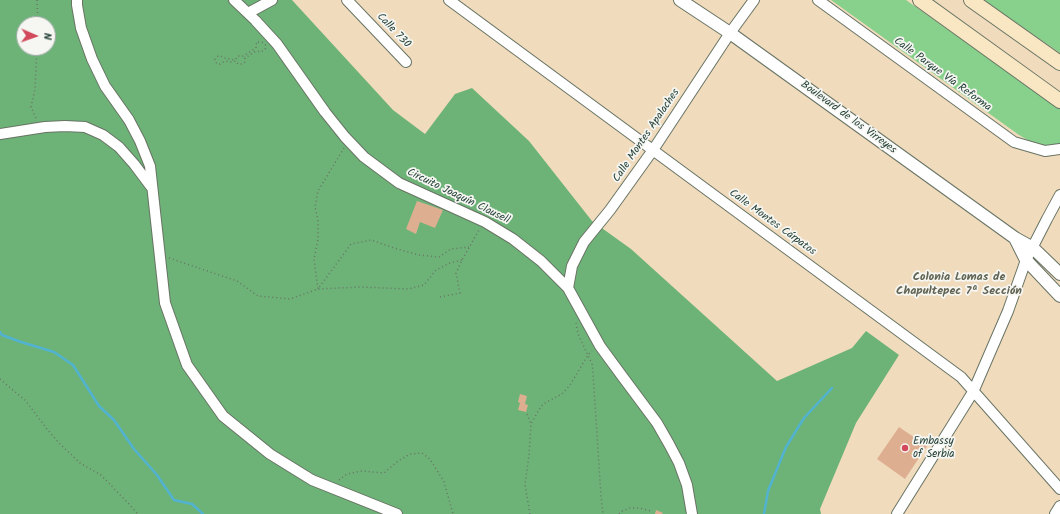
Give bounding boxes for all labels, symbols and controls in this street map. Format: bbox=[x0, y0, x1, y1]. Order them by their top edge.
street label: Calle 730 bbox=[373, 11, 413, 51]
north arrow bbox=[16, 16, 56, 56]
text: N bbox=[38, 33, 56, 40]
street label: Calle Parque Vía Reforma bbox=[891, 35, 993, 115]
street label: Boulevard de los Virreyes bbox=[797, 79, 899, 157]
street label: Calle Montes Apalaches bbox=[611, 87, 683, 185]
street label: Circuito Joaquín Clausell bbox=[404, 166, 512, 228]
street label: Calle Montes Cárpatos bbox=[726, 187, 818, 259]
district label: Colonia Lomas de Chapultepec 7ª Sección bbox=[896, 271, 1022, 299]
place label: Embassy of Serbia bbox=[913, 435, 955, 461]
marker: Embassy of Serbia bbox=[900, 443, 910, 453]

